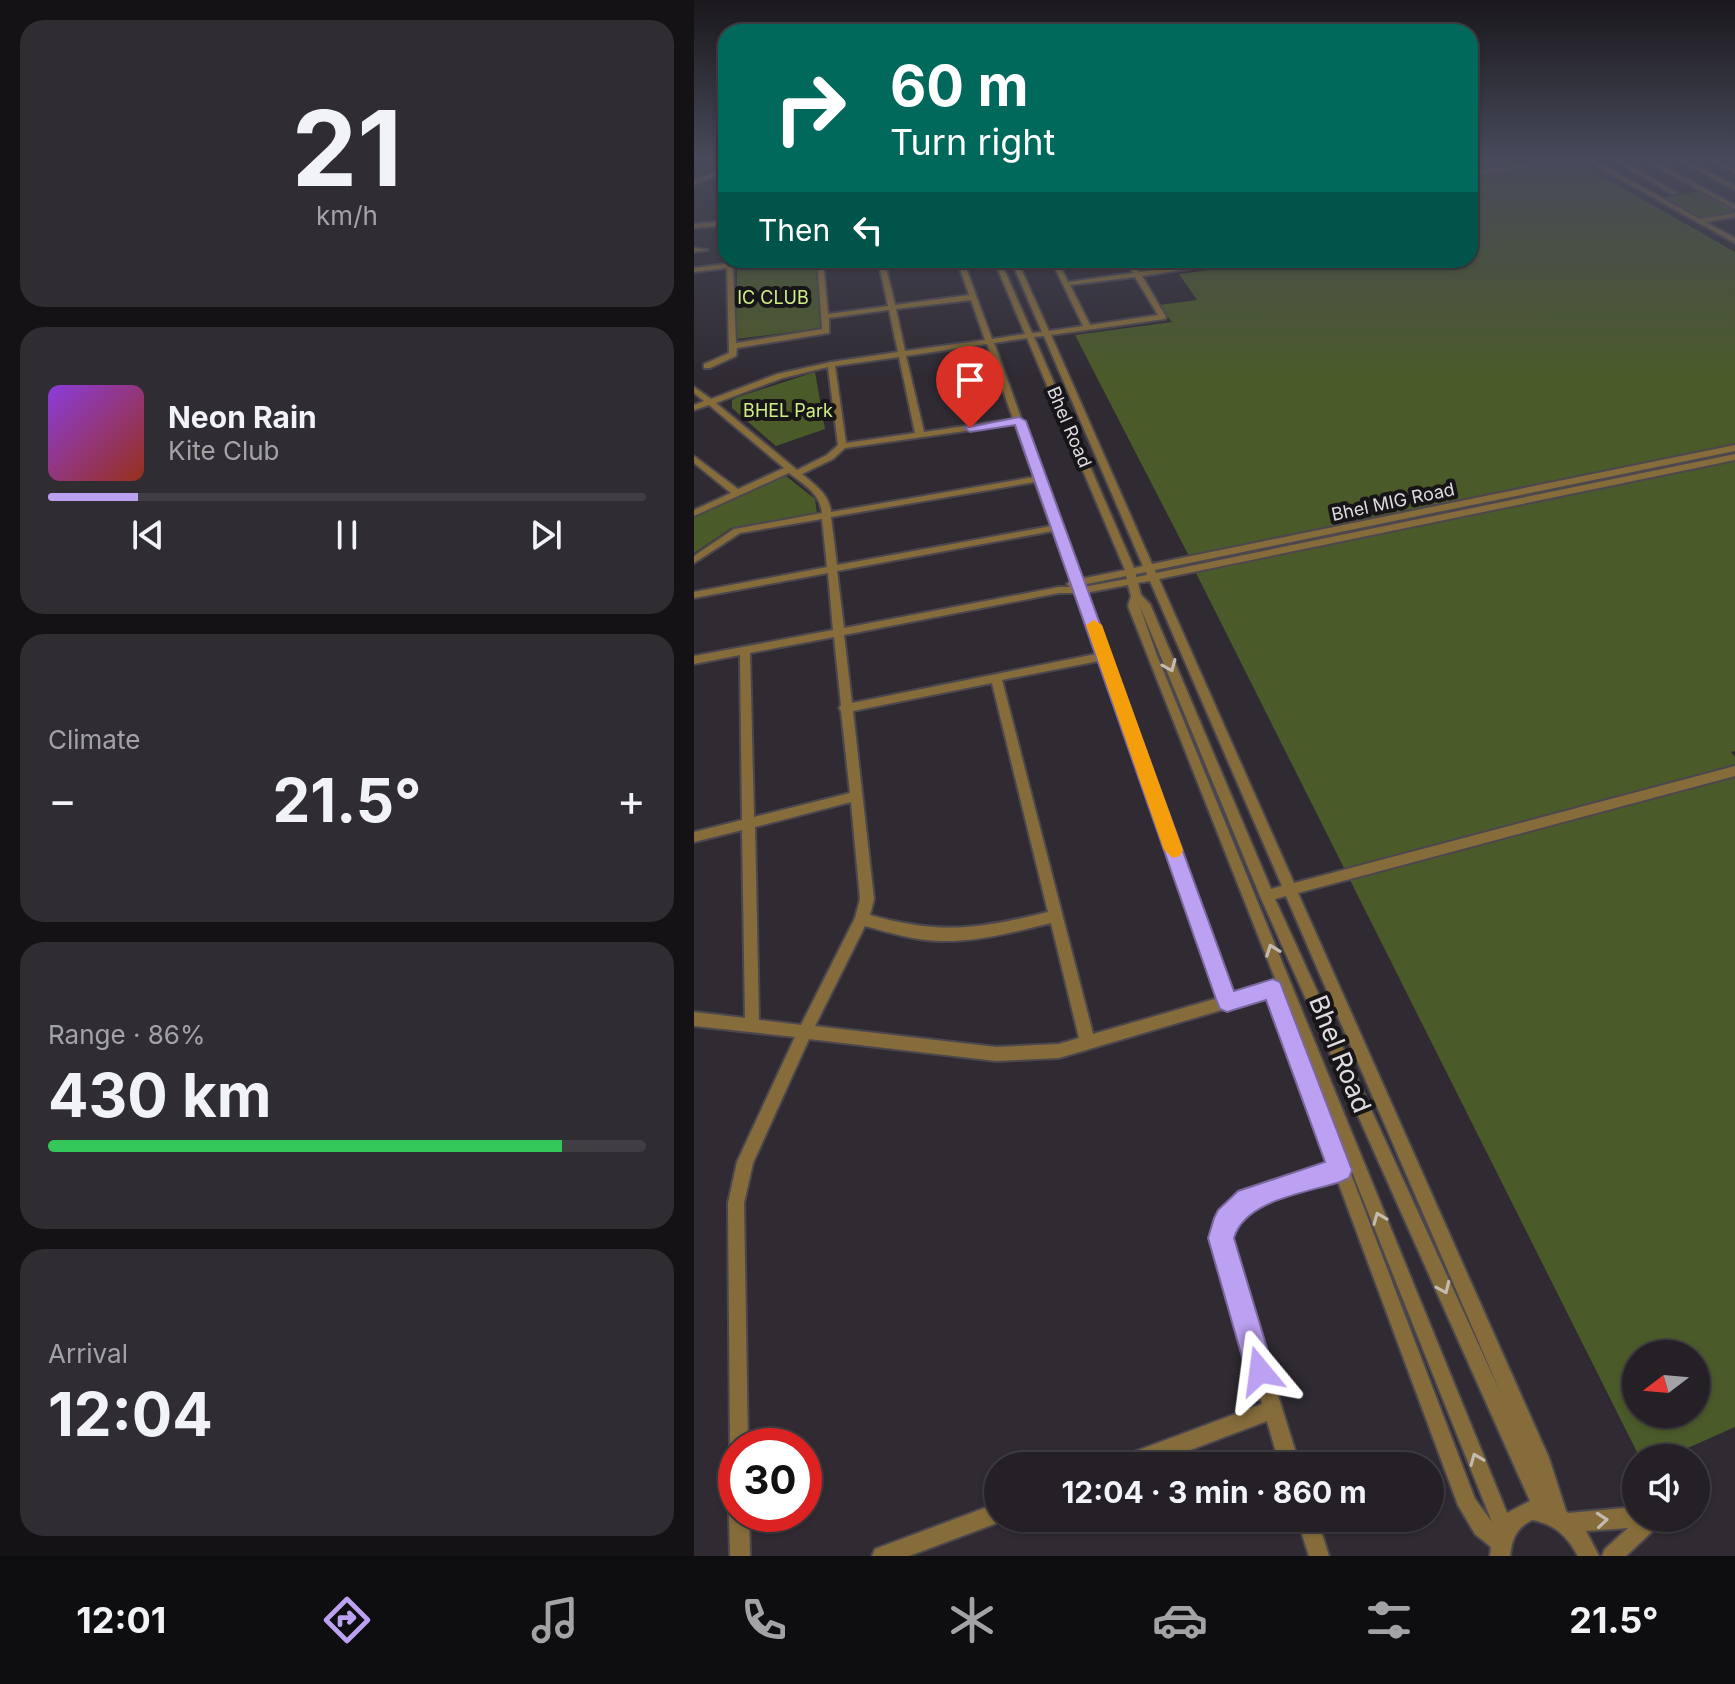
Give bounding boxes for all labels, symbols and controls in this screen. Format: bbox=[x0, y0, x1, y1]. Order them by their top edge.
text: 60 m bbox=[890, 52, 1029, 120]
icon: right bbox=[758, 56, 862, 160]
text: 21 bbox=[292, 85, 402, 211]
text: Turn right bbox=[890, 120, 1055, 164]
text: km/h bbox=[316, 200, 378, 231]
icon: left bbox=[846, 208, 890, 252]
text: Then bbox=[758, 212, 830, 248]
park label: IC CLUB bbox=[737, 287, 809, 308]
pin bbox=[936, 346, 1004, 428]
icon: arrive bbox=[948, 358, 992, 402]
street label: Bhel Road bbox=[1043, 383, 1096, 470]
text: Neon Rain bbox=[168, 399, 317, 435]
park label: BHEL Park bbox=[743, 400, 833, 421]
text: Kite Club bbox=[168, 435, 279, 466]
street label: Bhel MIG Road bbox=[1329, 478, 1456, 525]
icon: previous bbox=[126, 513, 170, 557]
icon: pause bbox=[325, 513, 369, 557]
icon: next bbox=[524, 513, 568, 557]
one-way arrow bbox=[1161, 657, 1177, 672]
text: Climate bbox=[48, 724, 140, 755]
text: 21.5° bbox=[273, 764, 421, 836]
text: − bbox=[48, 773, 77, 827]
text: + bbox=[617, 773, 646, 827]
one-way arrow bbox=[1265, 944, 1281, 958]
street label: Bhel Road bbox=[1303, 991, 1378, 1117]
text: Range · 86% bbox=[48, 1019, 206, 1050]
text: 430 km bbox=[48, 1059, 272, 1131]
one-way arrow bbox=[1372, 1212, 1388, 1226]
one-way arrow bbox=[1434, 1280, 1450, 1294]
position arrow bbox=[1218, 1329, 1302, 1413]
text: Arrival bbox=[48, 1338, 128, 1369]
north arrow bbox=[1622, 1340, 1710, 1428]
map controls bbox=[1622, 1340, 1710, 1532]
text: 12:04 bbox=[48, 1378, 213, 1450]
speed limit sign: 30 bbox=[718, 1428, 822, 1532]
button: sound bbox=[1622, 1444, 1710, 1532]
one-way arrow bbox=[1469, 1453, 1486, 1467]
text: 12:04 · 3 min · 860 m bbox=[1061, 1474, 1367, 1510]
one-way arrow bbox=[1596, 1512, 1609, 1529]
icon: directions bbox=[319, 1592, 375, 1648]
icon: music bbox=[527, 1592, 583, 1648]
icon: phone bbox=[736, 1592, 792, 1648]
icon: climate bbox=[944, 1592, 1000, 1648]
icon: car bbox=[1152, 1592, 1208, 1648]
icon: filters bbox=[1361, 1592, 1417, 1648]
text: 12:01 bbox=[76, 1598, 166, 1642]
text: 21.5° bbox=[1569, 1598, 1659, 1642]

